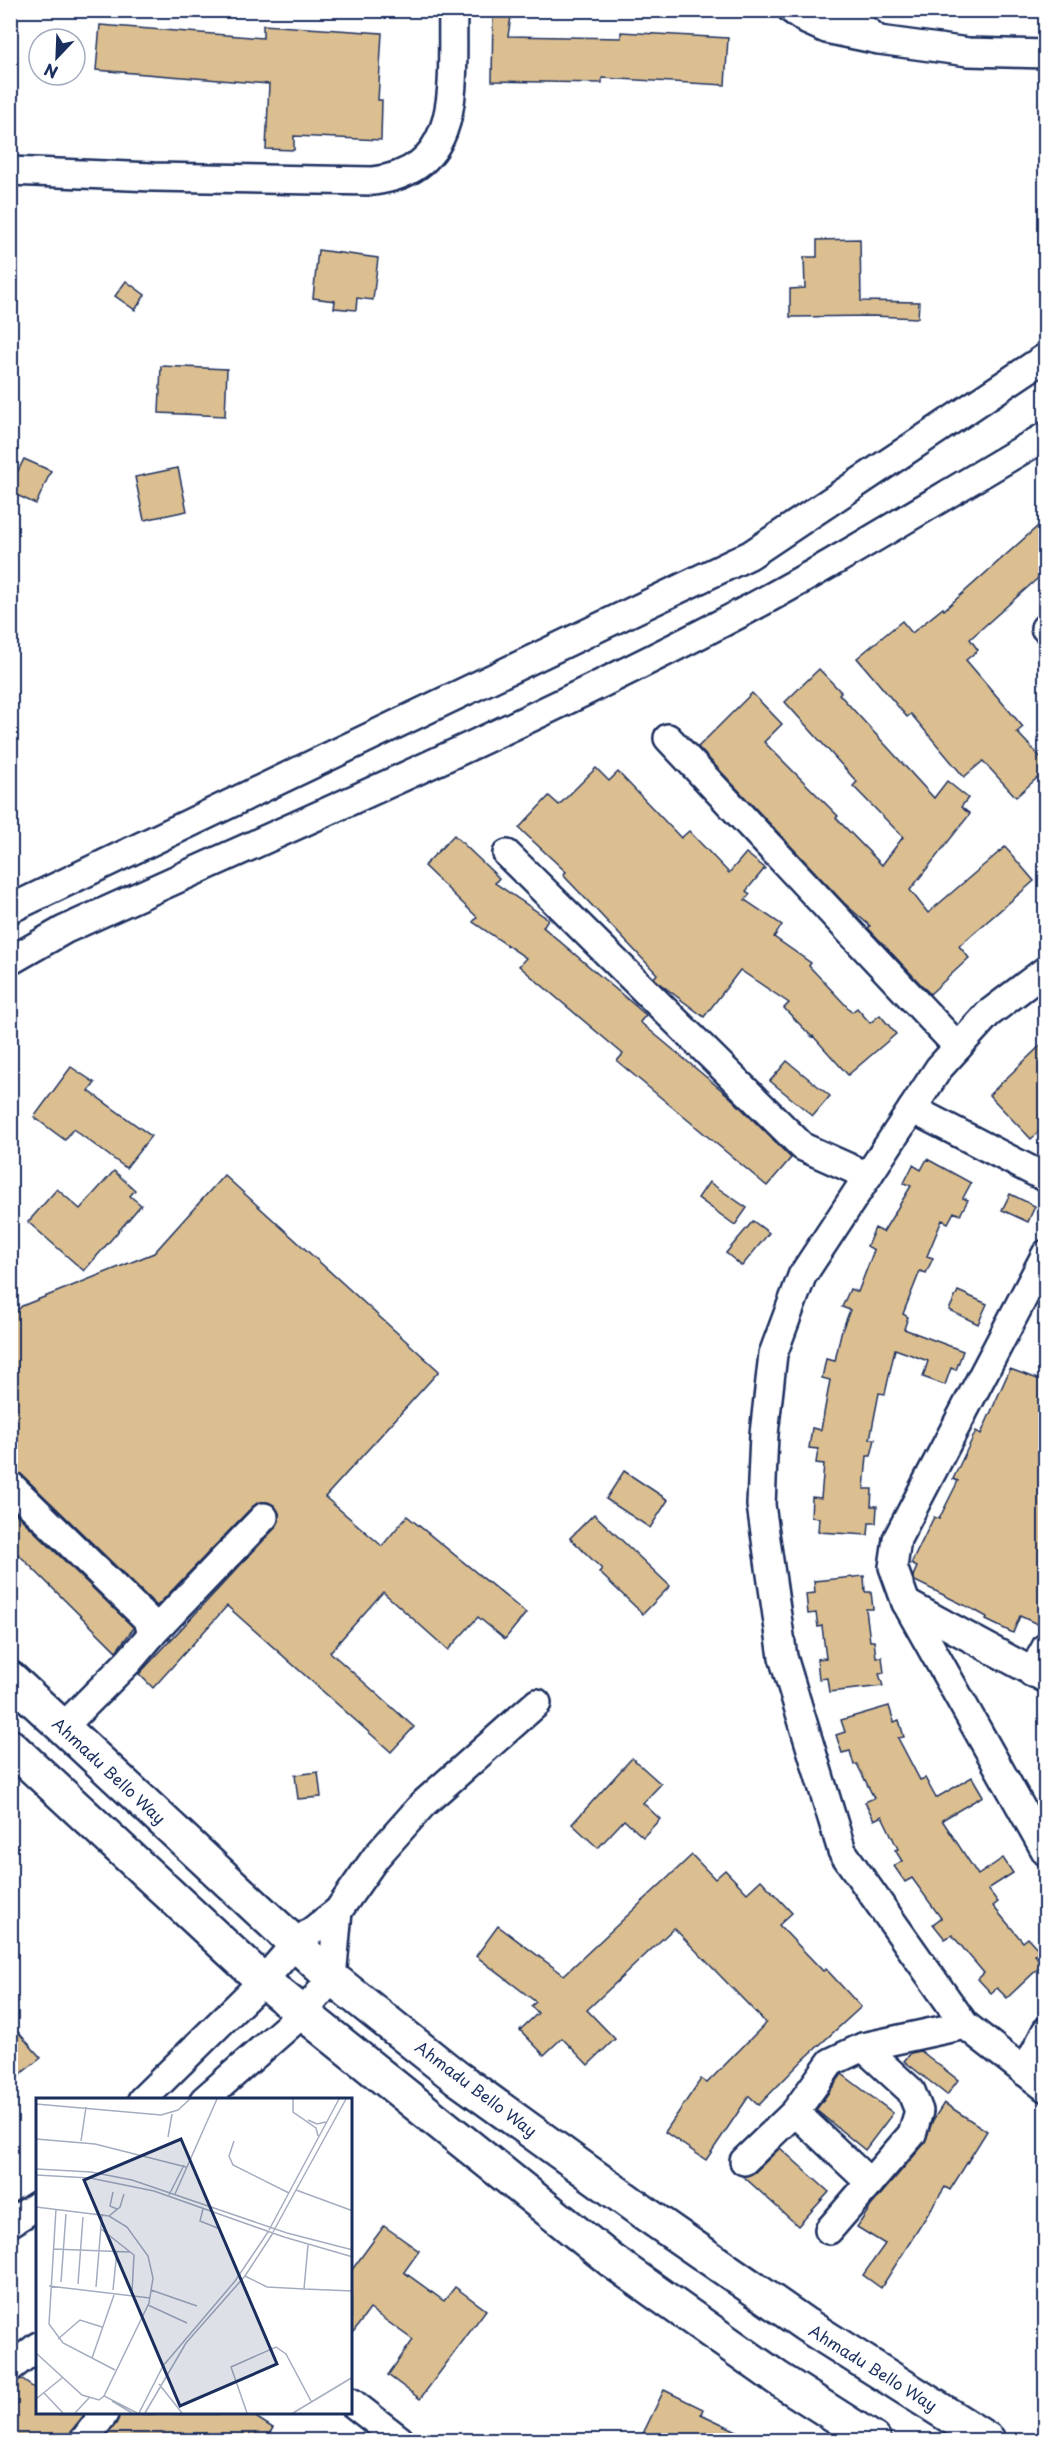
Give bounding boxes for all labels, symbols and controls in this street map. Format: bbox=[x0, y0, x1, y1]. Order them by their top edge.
north arrow bbox=[27, 27, 87, 87]
text: N bbox=[40, 58, 61, 85]
street label: Ahmadu Bello Way bbox=[48, 1711, 172, 1829]
street label: Ahmadu Bello Way bbox=[411, 2034, 543, 2142]
inset map bbox=[36, 2098, 352, 2415]
street label: Ahmadu Bello Way bbox=[805, 2318, 942, 2416]

